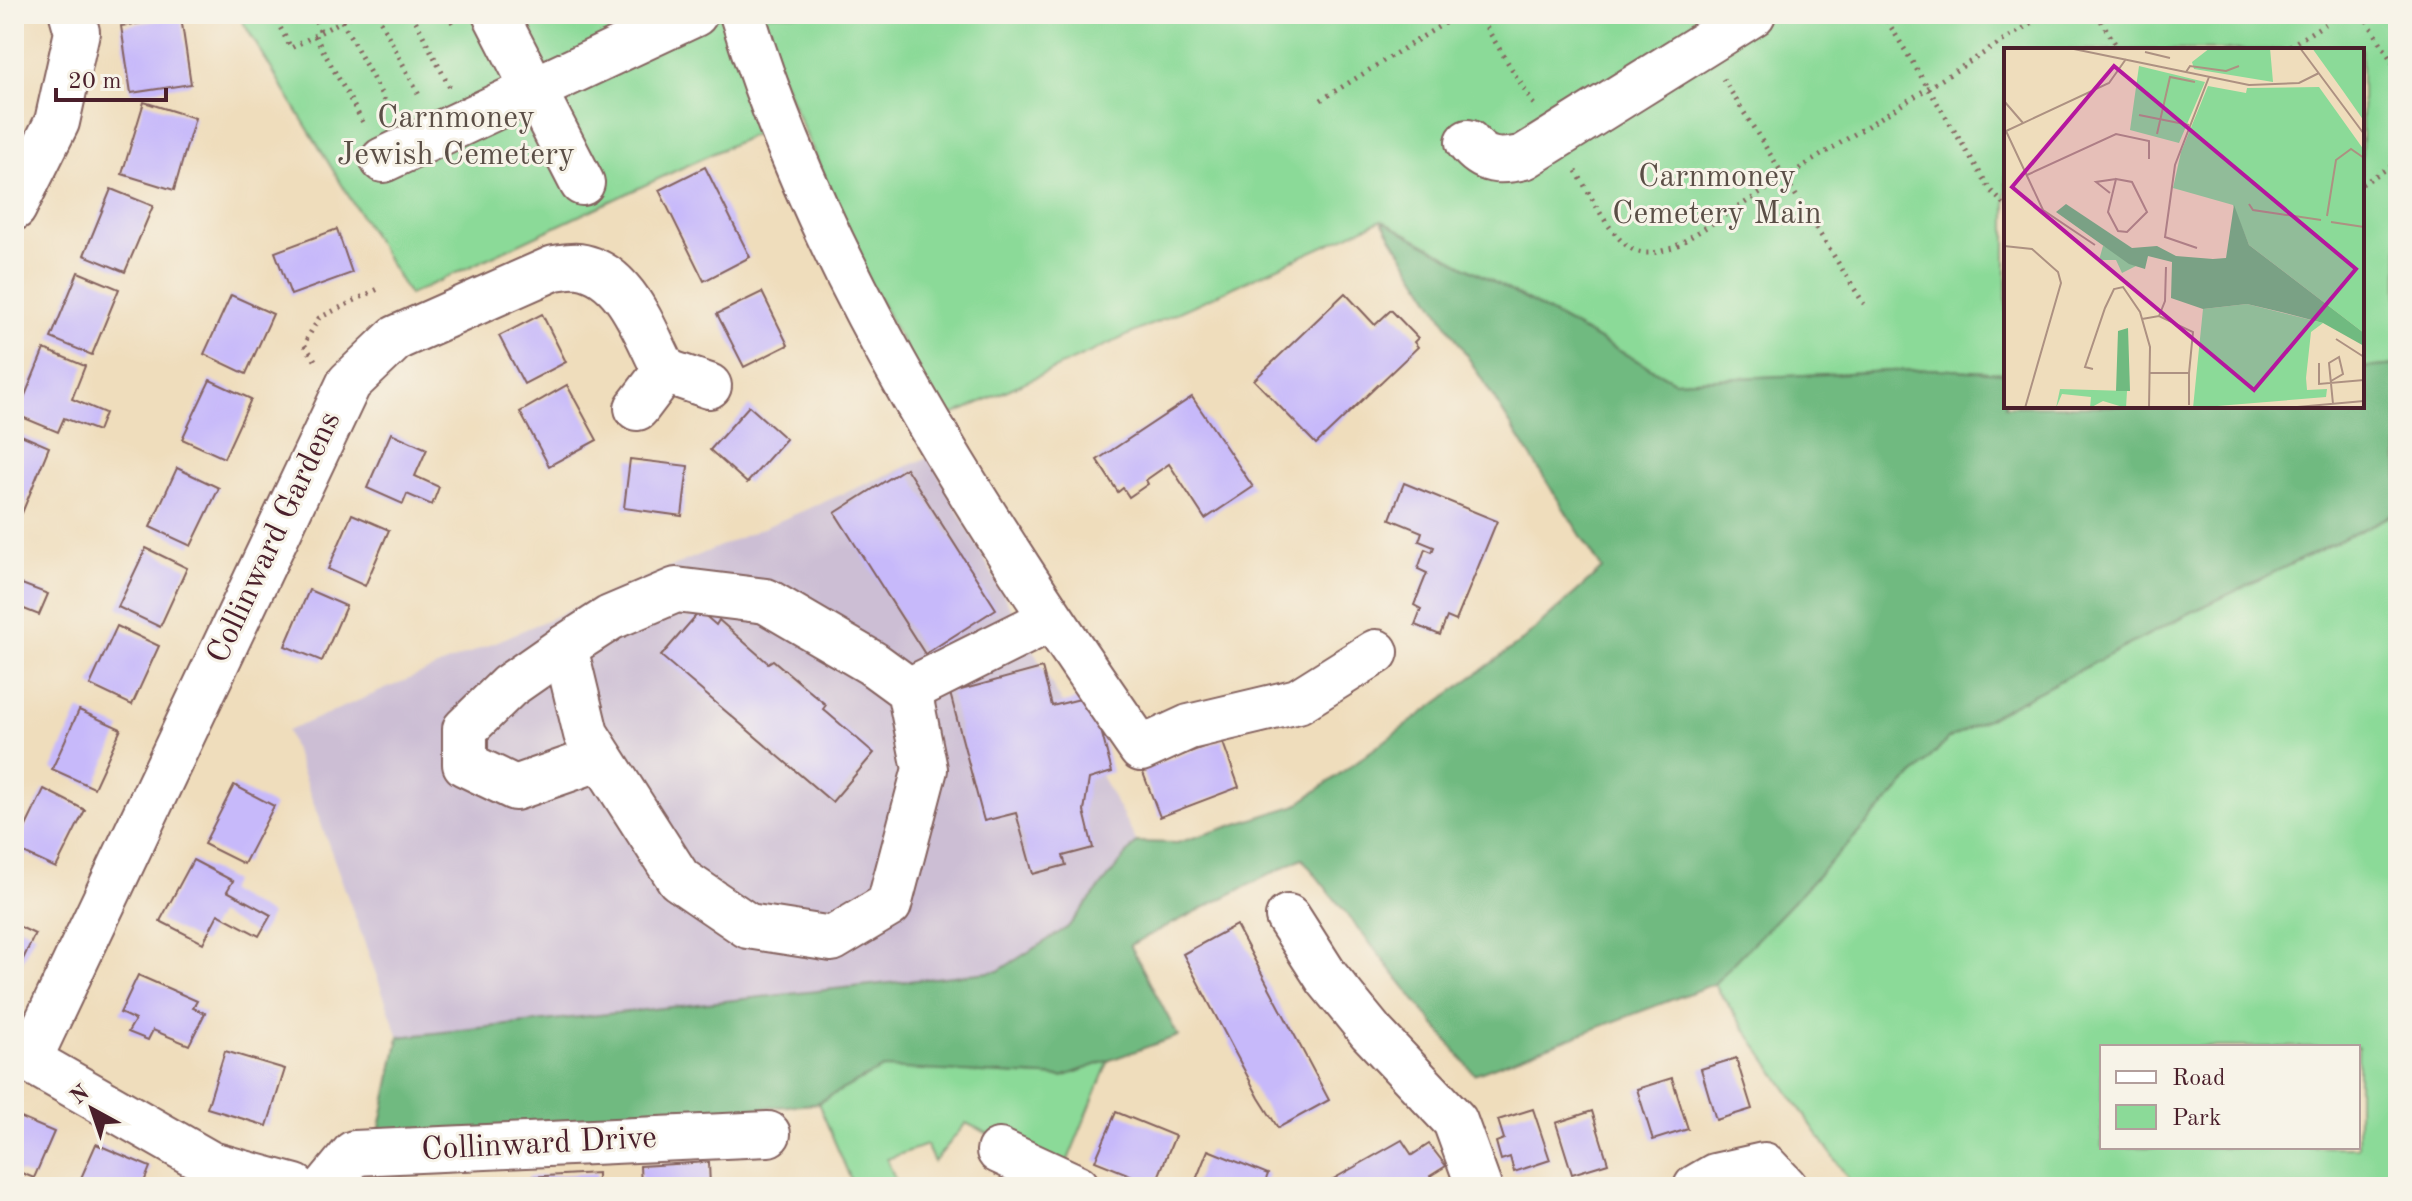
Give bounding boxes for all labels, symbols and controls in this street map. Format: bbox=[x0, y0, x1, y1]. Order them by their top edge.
inset map bbox=[2004, 48, 2364, 408]
scale bar bbox=[56, 52, 166, 102]
text: 20 m bbox=[68, 70, 122, 94]
park label: Carnmoney Jewish Cemetery bbox=[337, 103, 575, 172]
park label: Carnmoney Cemetery Main bbox=[1612, 162, 1822, 231]
street label: Collinward Gardens bbox=[203, 407, 347, 669]
legend bbox=[2100, 1045, 2360, 1149]
text: Road bbox=[2172, 1067, 2225, 1091]
north arrow bbox=[52, 1069, 132, 1149]
text: N bbox=[67, 1081, 94, 1109]
text: Park bbox=[2172, 1107, 2221, 1131]
street label: Collinward Drive bbox=[420, 1123, 658, 1167]

